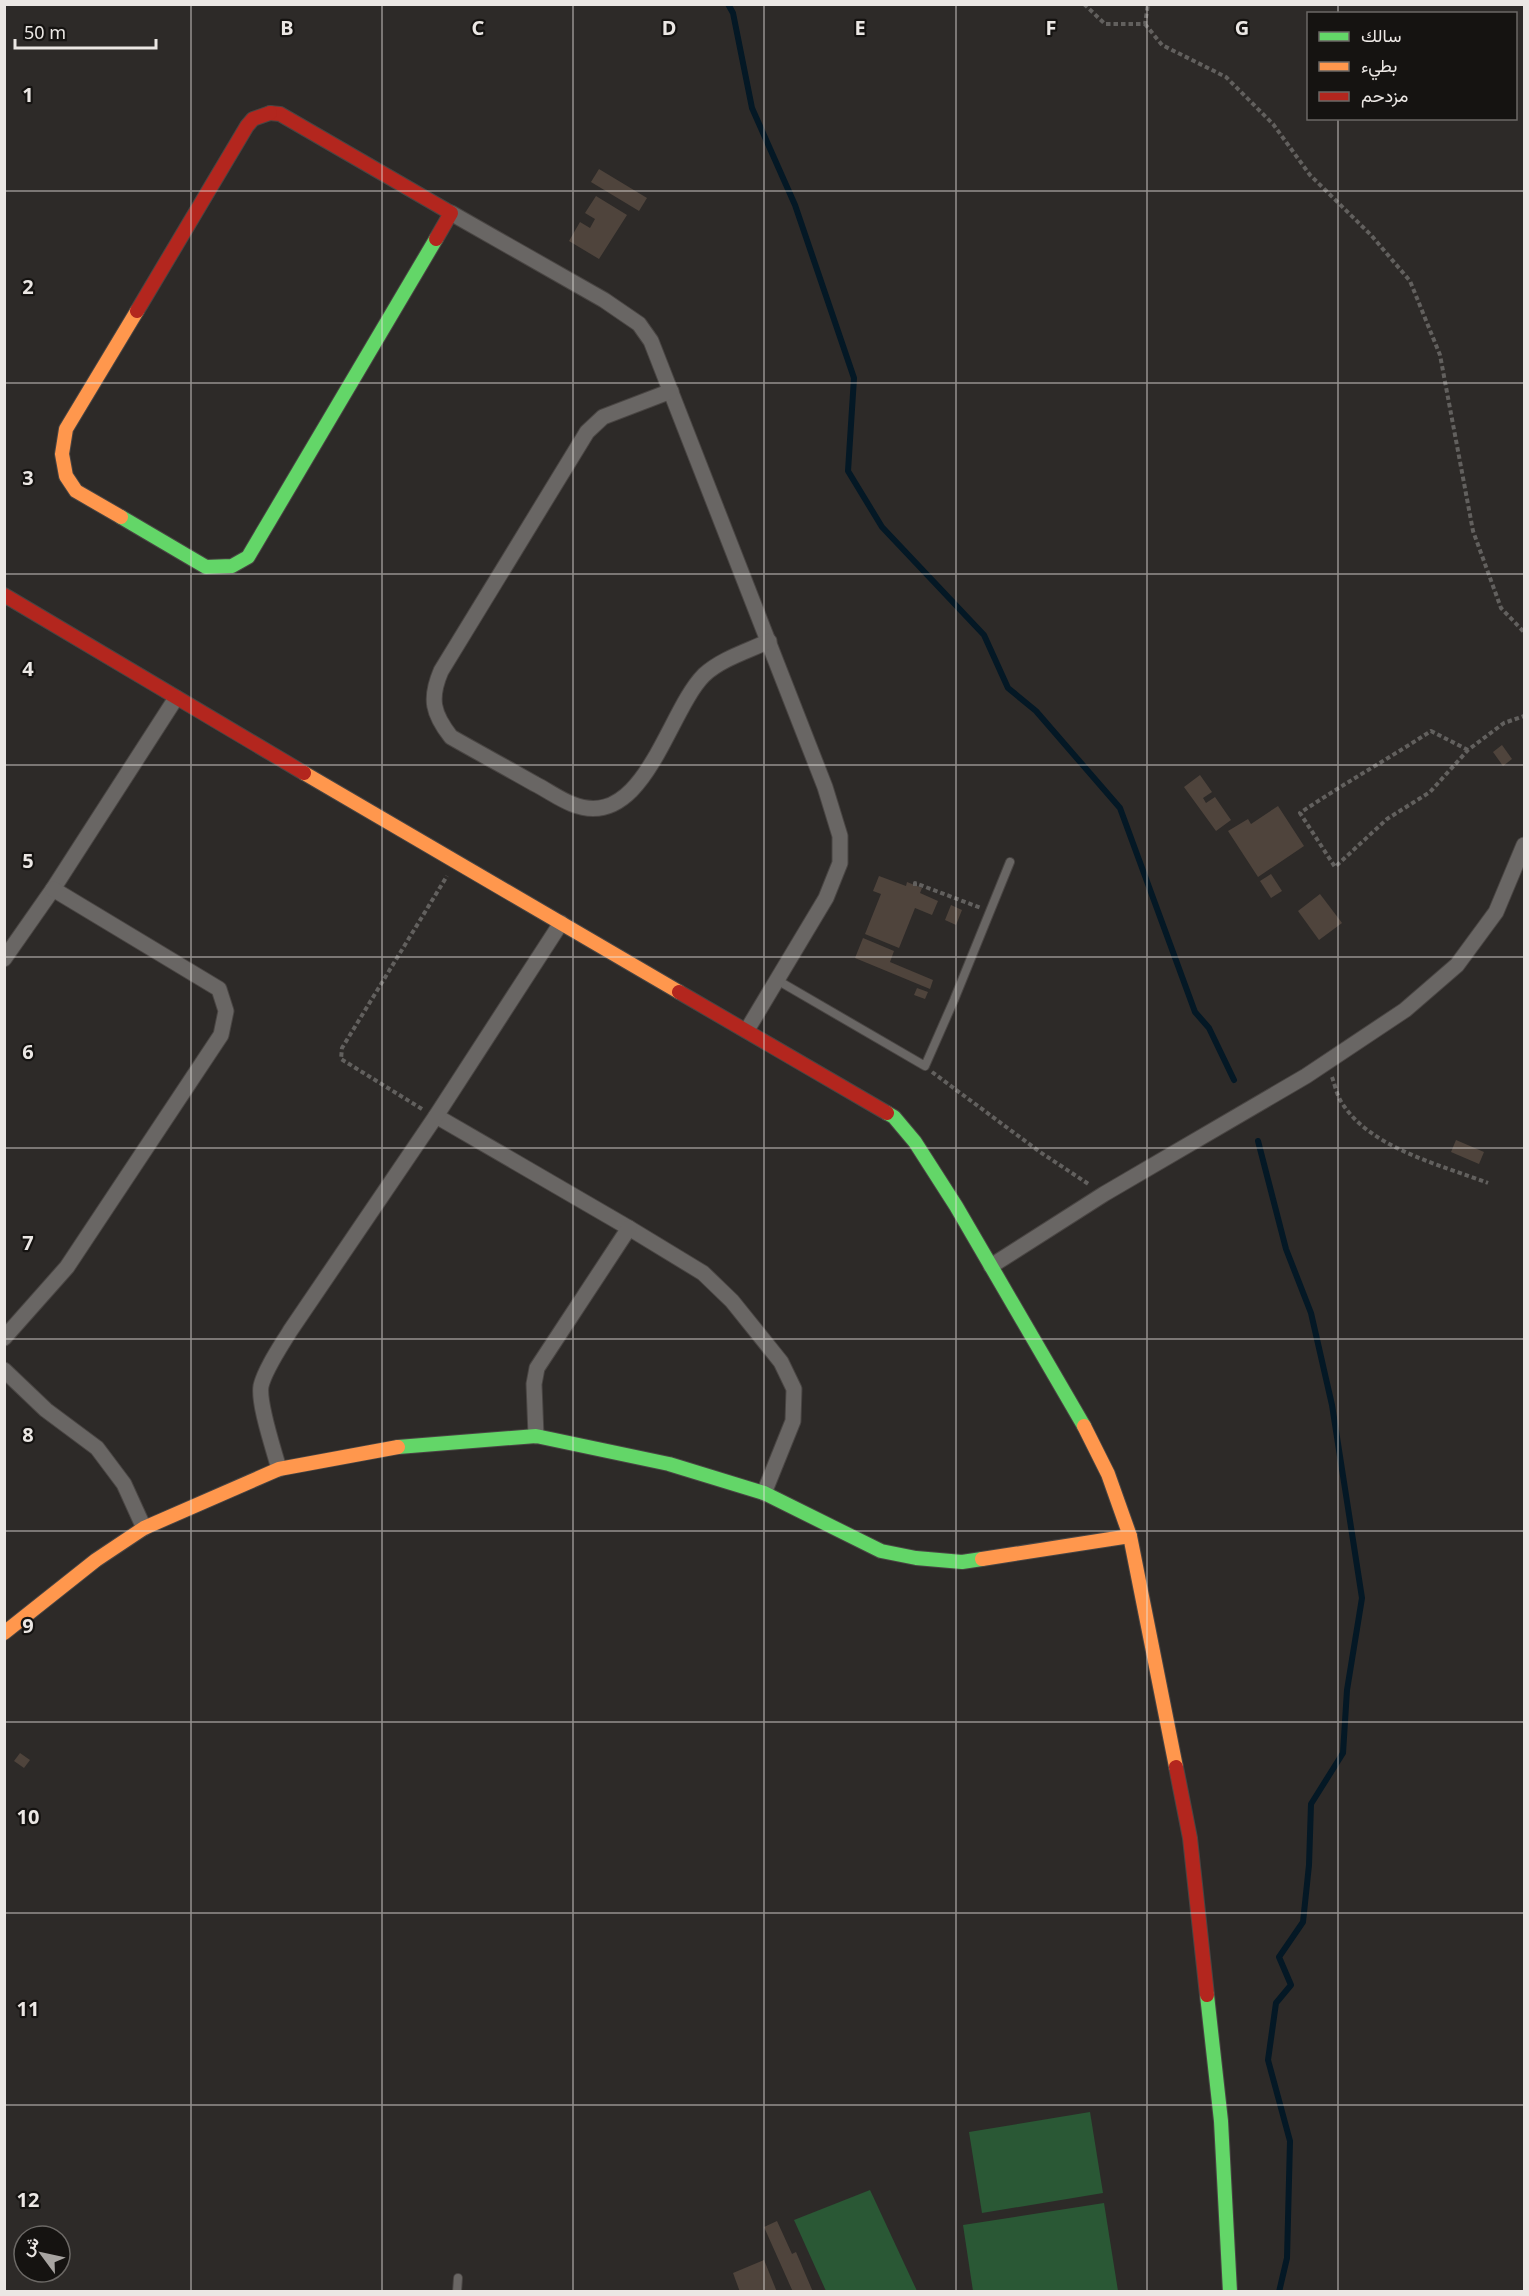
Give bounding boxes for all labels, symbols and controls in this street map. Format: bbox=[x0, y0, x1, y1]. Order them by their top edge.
scale bar bbox=[15, 12, 156, 50]
legend bbox=[1307, 12, 1517, 120]
text: B bbox=[280, 14, 294, 41]
text: C bbox=[472, 14, 485, 41]
text: D bbox=[662, 14, 676, 41]
text: E bbox=[854, 14, 866, 41]
text: F bbox=[1046, 14, 1056, 41]
text: G bbox=[1235, 14, 1249, 41]
text: 50 m bbox=[24, 20, 66, 44]
text: سالك bbox=[1361, 23, 1401, 47]
text: بطيء bbox=[1361, 53, 1397, 81]
text: 1 bbox=[22, 81, 34, 108]
text: مزدحم bbox=[1361, 83, 1408, 108]
text: 2 bbox=[22, 273, 34, 300]
text: 3 bbox=[22, 464, 34, 491]
text: 4 bbox=[22, 655, 34, 682]
text: 5 bbox=[22, 847, 34, 874]
text: 6 bbox=[22, 1038, 34, 1065]
text: 7 bbox=[22, 1229, 34, 1256]
text: 8 bbox=[22, 1421, 34, 1448]
text: 9 bbox=[22, 1612, 34, 1639]
text: 10 bbox=[17, 1803, 39, 1830]
text: 11 bbox=[17, 1995, 39, 2022]
text: 12 bbox=[17, 2186, 39, 2213]
north arrow bbox=[12, 2224, 72, 2284]
text: ش bbox=[15, 2232, 44, 2260]

